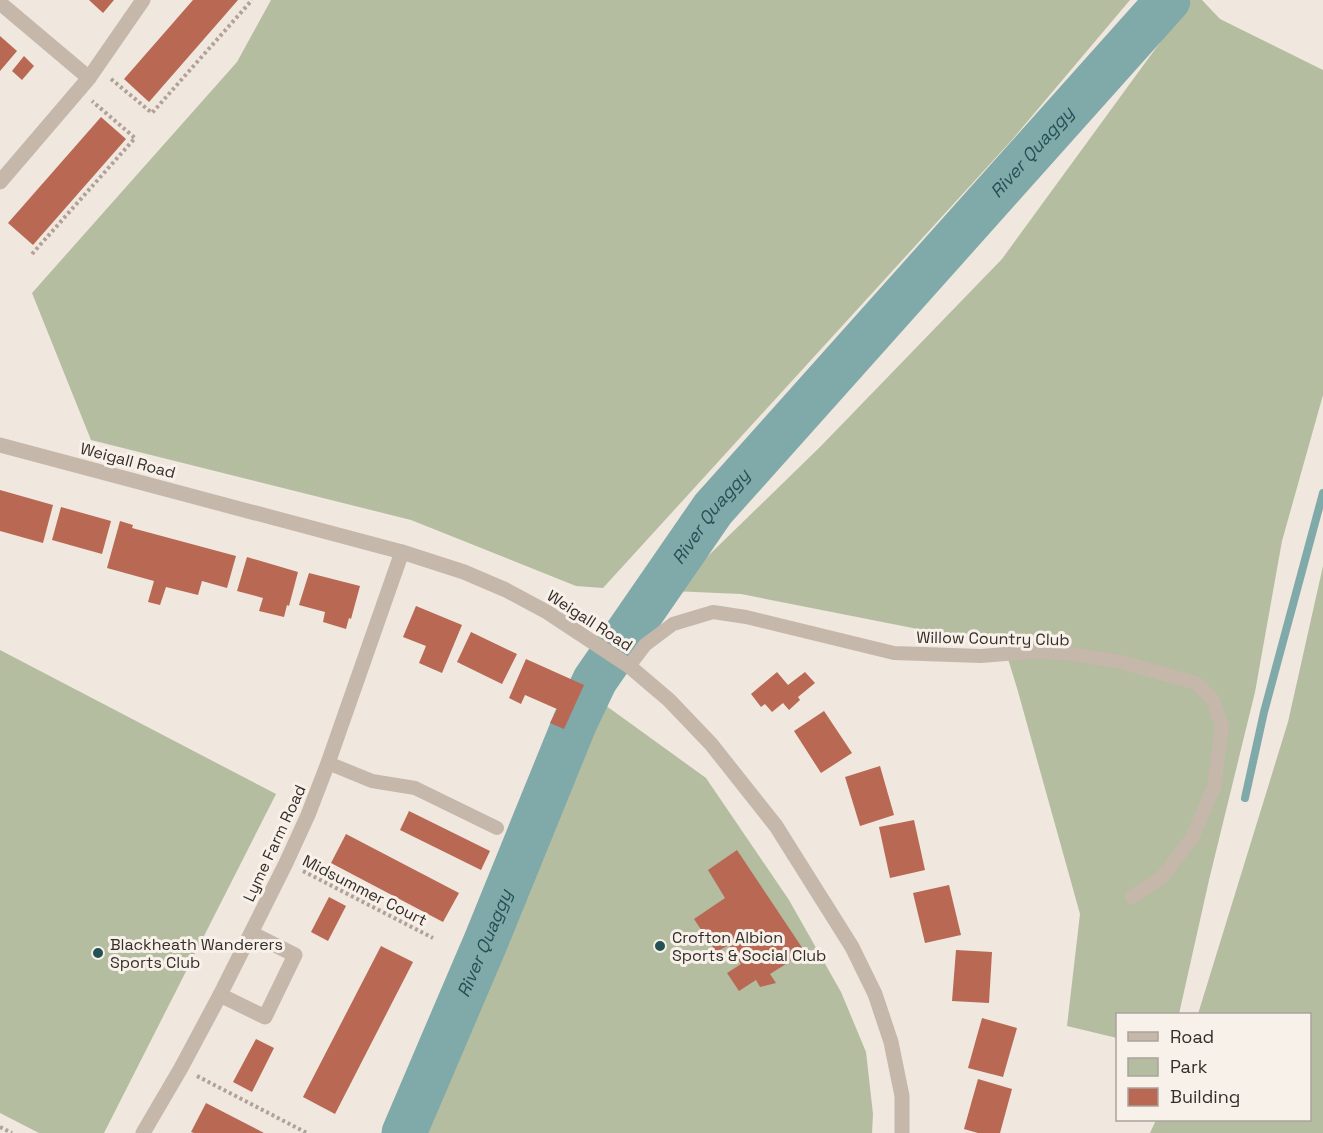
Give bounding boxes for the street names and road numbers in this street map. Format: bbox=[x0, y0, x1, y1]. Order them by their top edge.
street label: Weigall Road bbox=[78, 438, 178, 483]
street label: Weigall Road bbox=[543, 585, 636, 656]
street label: Willow Country Club bbox=[916, 627, 1070, 650]
street label: Lyme Farm Road bbox=[238, 781, 311, 905]
street label: Midsummer Court bbox=[299, 850, 430, 931]

